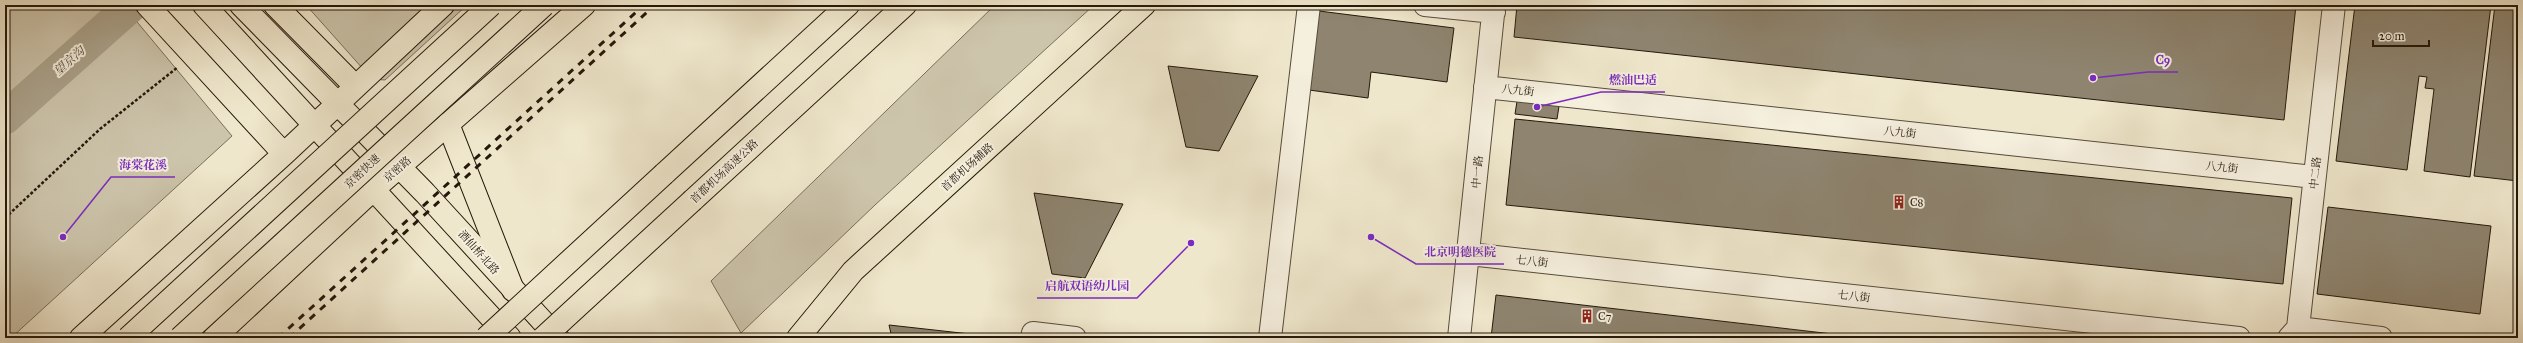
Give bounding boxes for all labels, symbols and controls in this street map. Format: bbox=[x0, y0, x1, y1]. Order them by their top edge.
scale bar bbox=[2373, 22, 2429, 48]
text: 20 m bbox=[2379, 29, 2405, 43]
water label: 望京沟 bbox=[51, 42, 89, 78]
callout: C9 bbox=[2148, 48, 2178, 72]
text: C9 bbox=[2156, 53, 2170, 68]
callout: 燃油巴适 bbox=[1601, 68, 1665, 92]
text: 燃油巴适 bbox=[1609, 73, 1657, 87]
street label: 八九街 bbox=[1501, 82, 1535, 99]
street label: 八九街 bbox=[1883, 124, 1917, 141]
street label: 首都机场高速公路 bbox=[688, 137, 761, 206]
street label: 首都机场辅路 bbox=[938, 140, 996, 194]
street label: 京密快速 bbox=[342, 152, 383, 191]
callout: 海棠花溪 bbox=[111, 153, 175, 177]
street label: 京密路 bbox=[381, 154, 414, 185]
street label: 中一路 bbox=[1470, 155, 1485, 189]
street label: 中二路 bbox=[2307, 156, 2324, 190]
text: 海棠花溪 bbox=[119, 158, 167, 172]
street label: 八九街 bbox=[2205, 159, 2239, 176]
building icon: C8 bbox=[1891, 194, 1907, 210]
place label: C8 bbox=[1910, 196, 1923, 209]
street label: 酒仙桥北路 bbox=[455, 228, 502, 277]
callout: 北京明德医院 bbox=[1416, 240, 1504, 264]
text: 北京明德医院 bbox=[1424, 245, 1496, 259]
street label: 七八街 bbox=[1515, 253, 1549, 270]
callout: 启航双语幼儿园 bbox=[1037, 274, 1137, 298]
text: 启航双语幼儿园 bbox=[1045, 279, 1129, 293]
street label: 七八街 bbox=[1837, 288, 1871, 305]
building icon: C7 bbox=[1579, 308, 1595, 324]
place label: C7 bbox=[1598, 310, 1611, 323]

